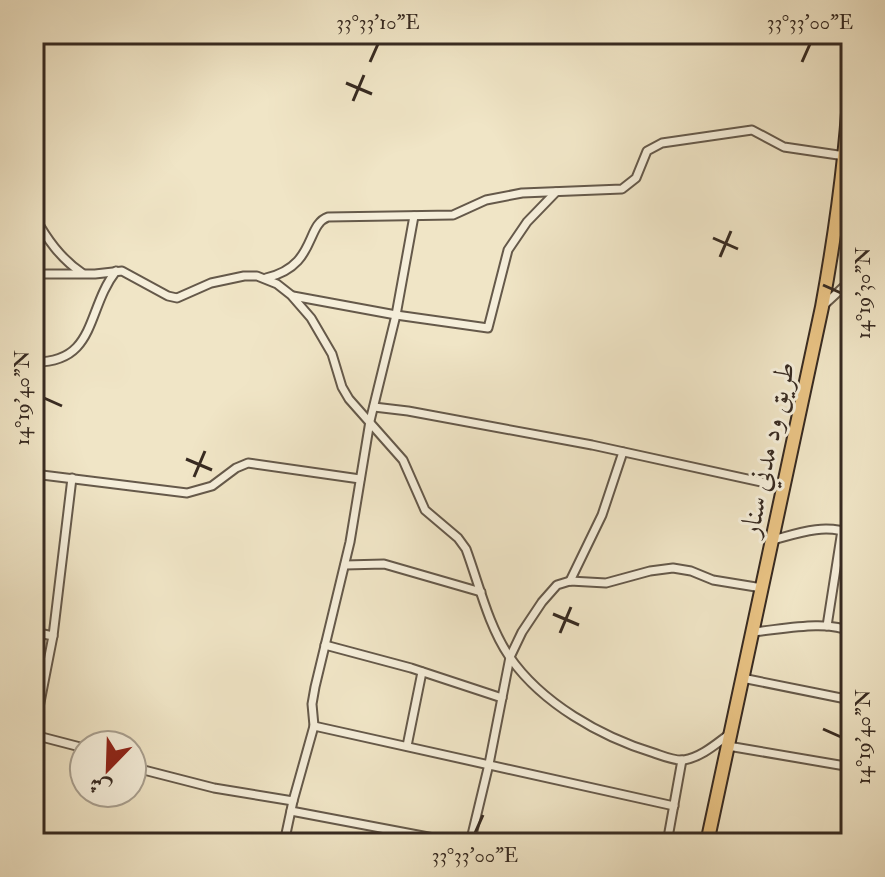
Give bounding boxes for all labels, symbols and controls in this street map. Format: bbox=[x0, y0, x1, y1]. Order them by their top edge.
text: 33°33'10"E bbox=[336, 10, 420, 35]
text: 33°33'00"E bbox=[767, 10, 853, 35]
text: 14°19'30"N bbox=[851, 247, 876, 339]
text: 14°19'40"N bbox=[10, 350, 35, 446]
street label: طريق ود مدني سنار bbox=[732, 358, 807, 543]
text: 14°19'40"N bbox=[851, 689, 876, 785]
north arrow bbox=[68, 729, 148, 809]
text: ش bbox=[85, 769, 116, 804]
text: 33°33'00"E bbox=[432, 843, 518, 868]

